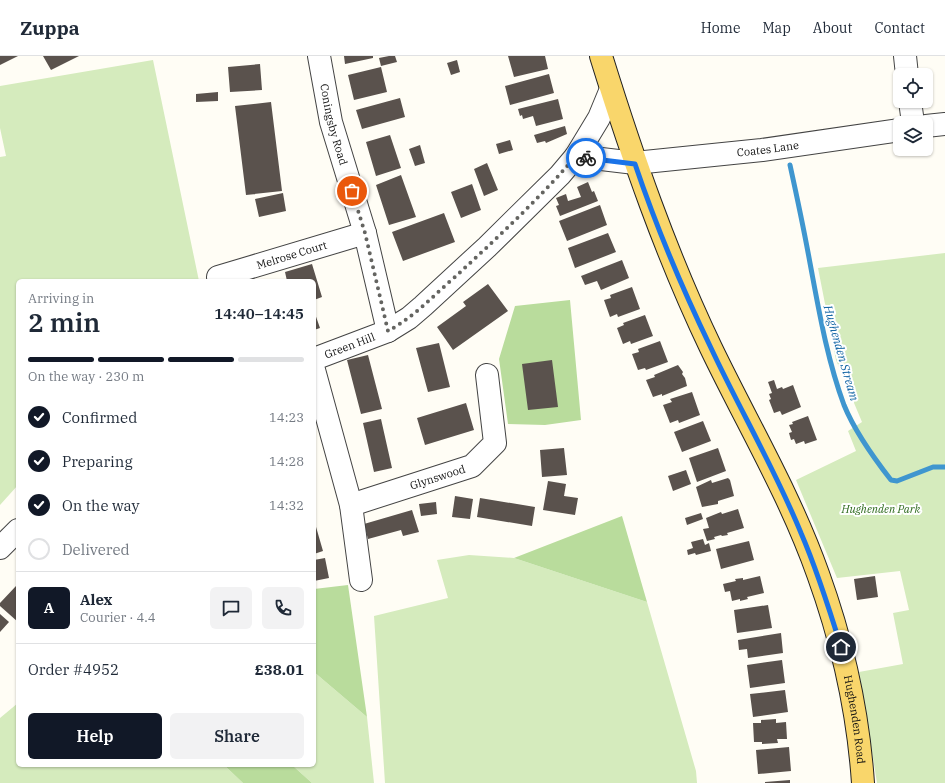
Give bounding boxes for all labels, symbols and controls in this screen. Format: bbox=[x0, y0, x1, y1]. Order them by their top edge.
text: Zuppa bbox=[20, 16, 80, 40]
text: Home bbox=[701, 19, 740, 37]
text: Map bbox=[762, 19, 791, 37]
text: About bbox=[813, 19, 852, 37]
text: Contact bbox=[874, 19, 925, 37]
map controls bbox=[893, 68, 933, 156]
button: locate bbox=[893, 68, 933, 108]
street label: Coningsby Road bbox=[317, 83, 351, 167]
button: layers bbox=[893, 116, 933, 156]
courier bbox=[566, 138, 606, 178]
street label: Coates Lane bbox=[736, 138, 800, 160]
icon: bike bbox=[575, 147, 597, 169]
pin bbox=[335, 174, 369, 208]
icon: bag bbox=[341, 180, 363, 202]
street label: Melrose Court bbox=[255, 238, 329, 272]
text: Arriving in bbox=[28, 290, 94, 307]
water label: Hughenden Stream bbox=[820, 302, 862, 403]
text: 14:40–14:45 bbox=[214, 304, 304, 323]
text: 2 min bbox=[28, 305, 100, 339]
street label: Green Hill bbox=[322, 330, 377, 361]
text: On the way · 230 m bbox=[28, 368, 144, 385]
icon: check bbox=[28, 406, 50, 428]
text: Confirmed bbox=[62, 408, 137, 427]
text: 14:23 bbox=[269, 409, 304, 426]
icon: check bbox=[28, 450, 50, 472]
text: Preparing bbox=[62, 452, 133, 471]
text: 14:28 bbox=[269, 453, 304, 470]
street label: Glynswood bbox=[408, 462, 467, 493]
icon: check bbox=[28, 494, 50, 516]
text: On the way bbox=[62, 496, 140, 515]
text: 14:32 bbox=[269, 497, 304, 514]
park label: Hughenden Park bbox=[841, 502, 921, 516]
text: Delivered bbox=[62, 540, 130, 559]
button: chat bbox=[210, 587, 252, 629]
button: phone bbox=[262, 587, 304, 629]
text: Alex bbox=[80, 590, 112, 609]
text: A bbox=[44, 598, 54, 617]
text: Courier · 4.4 bbox=[80, 609, 156, 626]
pin bbox=[824, 630, 858, 664]
icon: home bbox=[830, 636, 852, 658]
text: Order #4952 bbox=[28, 660, 119, 679]
text: £38.01 bbox=[255, 660, 304, 679]
street label: Hughenden Road bbox=[841, 674, 868, 765]
button: Help bbox=[28, 713, 162, 759]
button: Share bbox=[170, 713, 304, 759]

